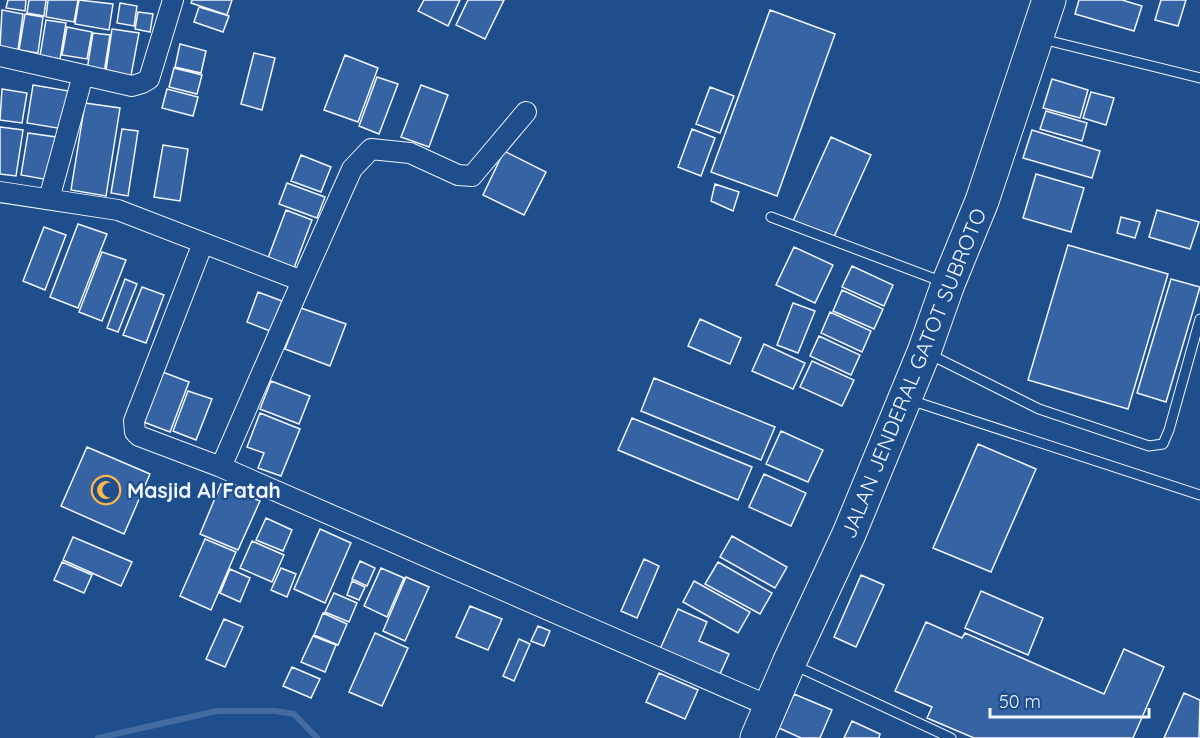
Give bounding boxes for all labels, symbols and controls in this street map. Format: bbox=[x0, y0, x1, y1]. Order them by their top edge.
street label: JALAN JENDERAL GATOT SUBROTO bbox=[835, 204, 991, 542]
mosque icon: Masjid Al Fatah bbox=[90, 474, 122, 506]
place label: Masjid Al Fatah bbox=[127, 477, 281, 503]
scale bar bbox=[990, 681, 1149, 719]
text: 50 m bbox=[999, 690, 1041, 713]

